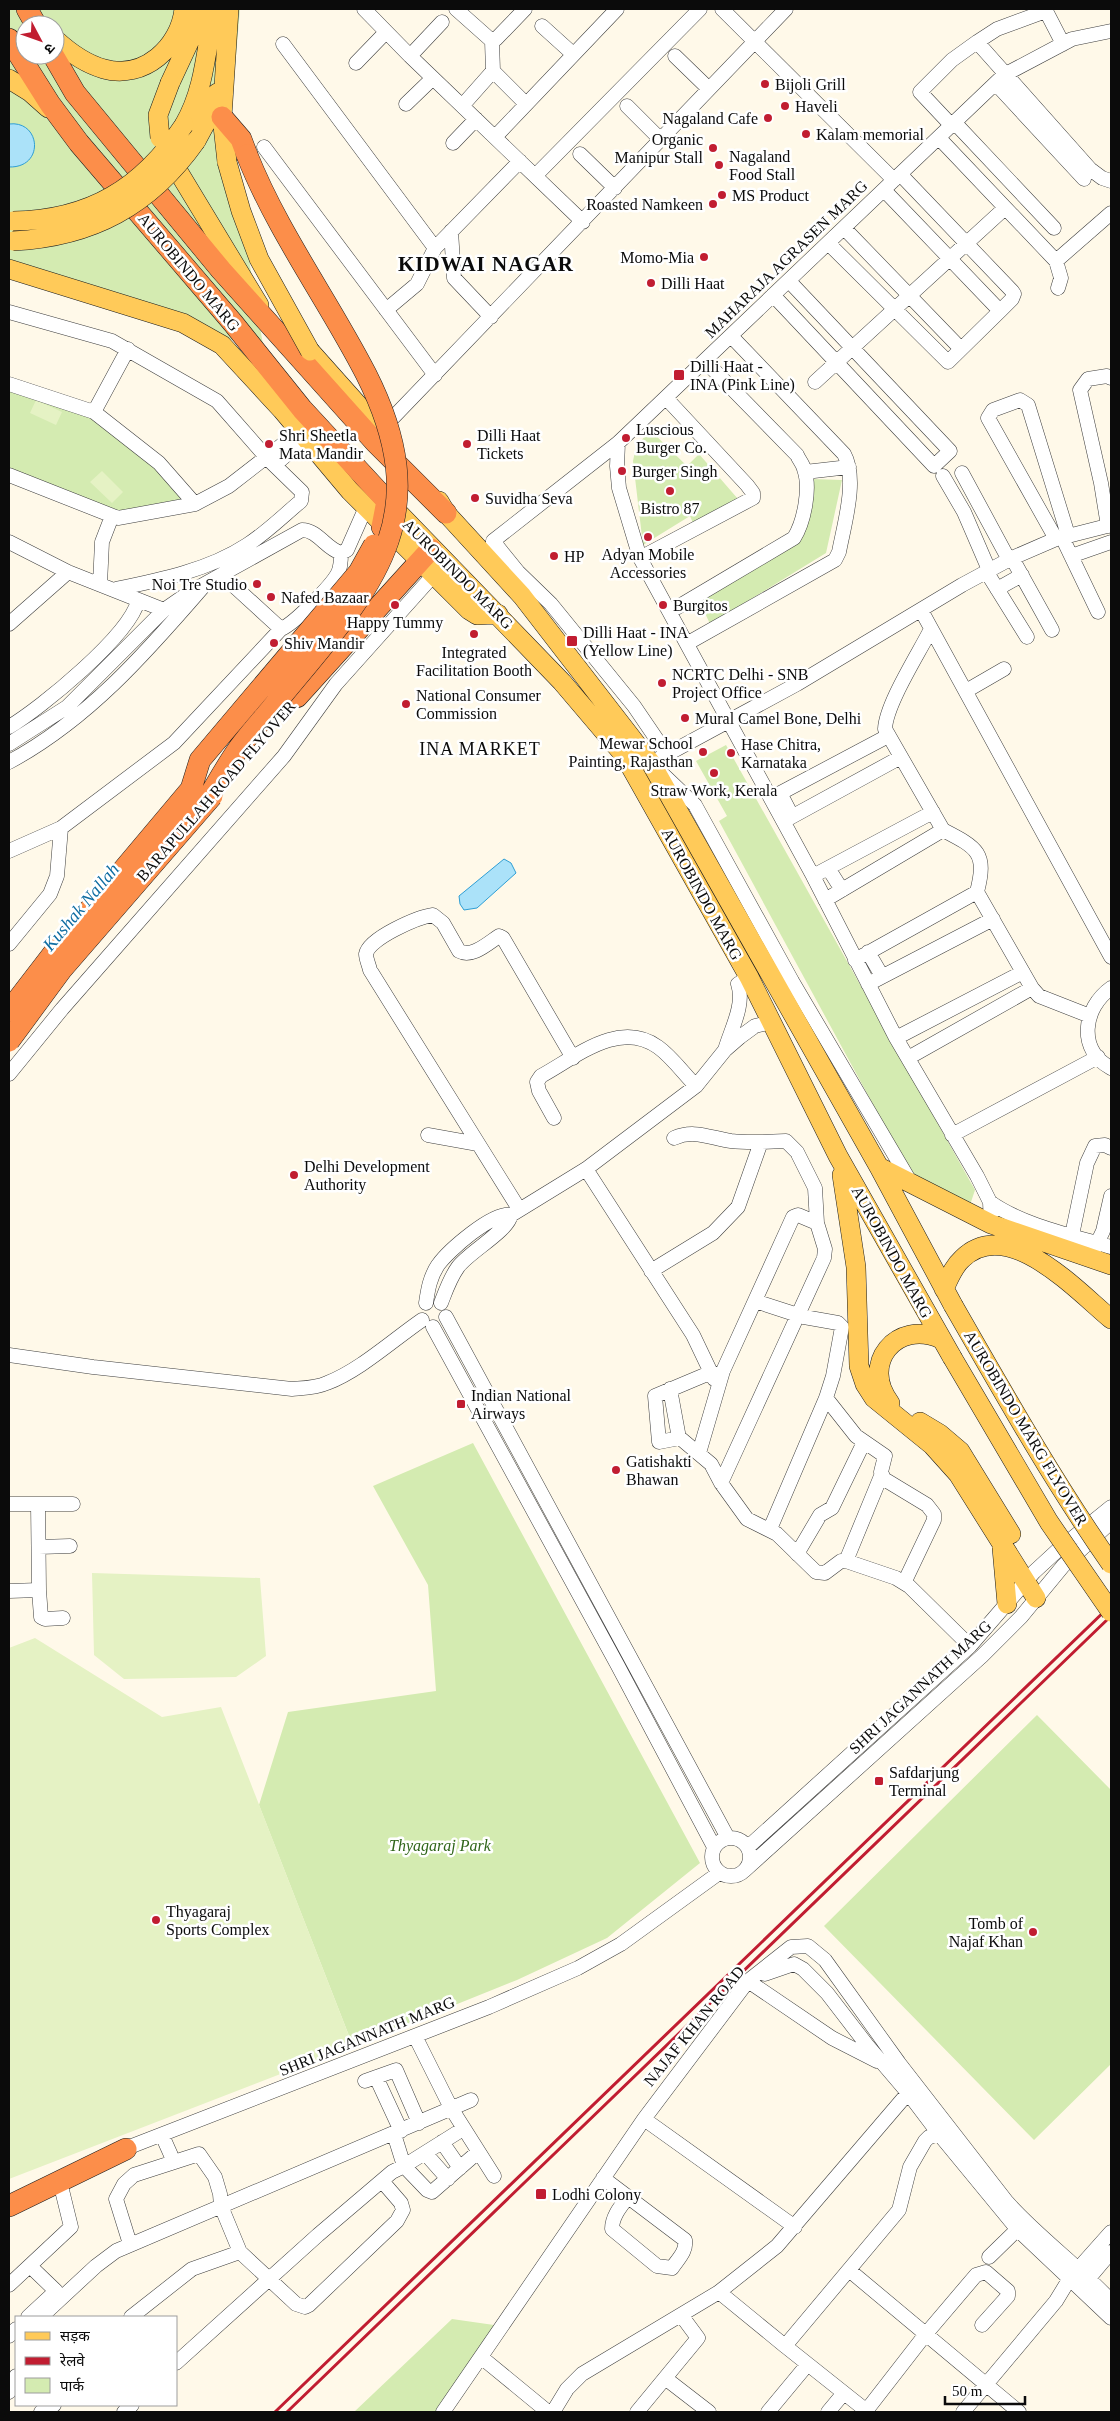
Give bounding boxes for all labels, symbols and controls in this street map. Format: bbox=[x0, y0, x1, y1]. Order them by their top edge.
north arrow bbox=[15, 15, 65, 65]
text: उ bbox=[41, 40, 58, 57]
place label: Bijoli Grill bbox=[775, 76, 846, 94]
marker: Bijoli Grill bbox=[759, 78, 771, 90]
place label: Haveli bbox=[795, 98, 838, 115]
marker: Haveli bbox=[779, 100, 791, 112]
place label: Nagaland Cafe bbox=[662, 110, 758, 128]
marker: Nagaland Cafe bbox=[762, 112, 774, 124]
place label: Kalam memorial bbox=[816, 126, 925, 143]
marker: Kalam memorial bbox=[800, 128, 812, 140]
place label: Organic Manipur Stall bbox=[615, 131, 704, 167]
marker: Organic Manipur Stall bbox=[707, 142, 719, 154]
place label: Nagaland Food Stall bbox=[729, 148, 796, 183]
marker: Nagaland Food Stall bbox=[713, 159, 725, 171]
street label: MAHARAJA AGRASEN MARG bbox=[701, 177, 871, 341]
place label: MS Product bbox=[732, 187, 809, 204]
marker: MS Product bbox=[716, 189, 728, 201]
place label: Roasted Namkeen bbox=[586, 196, 703, 213]
marker: Roasted Namkeen bbox=[707, 198, 719, 210]
street label: AUROBINDO MARG bbox=[135, 210, 243, 334]
place label: Momo-Mia bbox=[620, 249, 694, 266]
marker: Momo-Mia bbox=[698, 251, 710, 263]
district label: KIDWAI NAGAR bbox=[398, 252, 574, 276]
place label: Dilli Haat bbox=[661, 275, 725, 292]
marker: Dilli Haat bbox=[645, 277, 657, 289]
place label: Dilli Haat - INA (Pink Line) bbox=[690, 358, 795, 394]
marker: Dilli Haat - INA (Pink Line) bbox=[672, 368, 686, 382]
place label: Luscious Burger Co. bbox=[636, 421, 707, 457]
place label: Shri Sheetla Mata Mandir bbox=[279, 427, 364, 462]
place label: Dilli Haat Tickets bbox=[477, 427, 541, 462]
marker: Luscious Burger Co. bbox=[620, 432, 632, 444]
marker: Shri Sheetla Mata Mandir bbox=[263, 438, 275, 450]
marker: Dilli Haat Tickets bbox=[461, 438, 473, 450]
place label: Burger Singh bbox=[632, 463, 717, 481]
marker: Burger Singh bbox=[616, 465, 628, 477]
marker: Bistro 87 bbox=[664, 485, 676, 497]
place label: Suvidha Seva bbox=[485, 490, 573, 507]
marker: Suvidha Seva bbox=[469, 492, 481, 504]
place label: Bistro 87 bbox=[640, 500, 700, 517]
street label: AUROBINDO MARG bbox=[400, 516, 517, 633]
marker: Adyan Mobile Accessories bbox=[642, 531, 654, 543]
place label: Adyan Mobile Accessories bbox=[602, 546, 694, 581]
place label: HP bbox=[564, 548, 585, 565]
marker: HP bbox=[548, 550, 560, 562]
place label: Noi Tre Studio bbox=[152, 576, 247, 593]
marker: Noi Tre Studio bbox=[251, 578, 263, 590]
place label: Nafed Bazaar bbox=[281, 589, 369, 606]
marker: Nafed Bazaar bbox=[265, 591, 277, 603]
place label: Burgitos bbox=[673, 597, 728, 615]
marker: Happy Tummy bbox=[389, 599, 401, 611]
marker: Burgitos bbox=[657, 599, 669, 611]
place label: Happy Tummy bbox=[347, 614, 443, 632]
place label: Dilli Haat - INA (Yellow Line) bbox=[583, 624, 689, 660]
marker: Integrated Facilitation Booth bbox=[468, 628, 480, 640]
marker: Dilli Haat - INA (Yellow Line) bbox=[565, 634, 579, 648]
place label: Shiv Mandir bbox=[284, 635, 365, 652]
marker: Shiv Mandir bbox=[268, 637, 280, 649]
place label: Integrated Facilitation Booth bbox=[416, 644, 532, 679]
place label: NCRTC Delhi - SNB Project Office bbox=[672, 666, 808, 702]
marker: NCRTC Delhi - SNB Project Office bbox=[656, 677, 668, 689]
place label: National Consumer Commission bbox=[416, 687, 542, 722]
street label: BARAPULLAH ROAD FLYOVER bbox=[133, 697, 299, 885]
marker: National Consumer Commission bbox=[400, 698, 412, 710]
place label: Mural Camel Bone, Delhi bbox=[695, 710, 862, 727]
marker: Mural Camel Bone, Delhi bbox=[679, 712, 691, 724]
place label: Mewar School Painting, Rajasthan bbox=[569, 735, 694, 771]
place label: Hase Chitra, Karnataka bbox=[741, 736, 821, 771]
district label: INA MARKET bbox=[419, 739, 541, 759]
marker: Mewar School Painting, Rajasthan bbox=[697, 746, 709, 758]
marker: Hase Chitra, Karnataka bbox=[725, 747, 737, 759]
marker: Straw Work, Kerala bbox=[708, 767, 720, 779]
place label: Straw Work, Kerala bbox=[651, 782, 777, 799]
street label: AUROBINDO MARG bbox=[659, 825, 746, 963]
water label: Kushak Nallah bbox=[38, 859, 123, 955]
place label: Delhi Development Authority bbox=[304, 1158, 430, 1194]
marker: Delhi Development Authority bbox=[288, 1169, 300, 1181]
street label: AUROBINDO MARG bbox=[849, 1183, 936, 1321]
street label: AUROBINDO MARG FLYOVER bbox=[961, 1328, 1091, 1529]
place label: Indian National Airways bbox=[471, 1387, 572, 1423]
marker: Indian National Airways bbox=[455, 1398, 467, 1410]
place label: Gatishakti Bhawan bbox=[626, 1453, 692, 1488]
marker: Gatishakti Bhawan bbox=[610, 1464, 622, 1476]
street label: SHRI JAGANNATH MARG bbox=[846, 1617, 995, 1757]
place label: Safdarjung Terminal bbox=[889, 1764, 959, 1799]
marker: Safdarjung Terminal bbox=[873, 1775, 885, 1787]
park label: Thyagaraj Park bbox=[389, 1837, 492, 1855]
place label: Thyagaraj Sports Complex bbox=[166, 1903, 270, 1939]
marker: Thyagaraj Sports Complex bbox=[150, 1914, 162, 1926]
place label: Tomb of Najaf Khan bbox=[949, 1915, 1024, 1951]
marker: Tomb of Najaf Khan bbox=[1027, 1926, 1039, 1938]
street label: NAJAF KHAN ROAD bbox=[640, 1963, 748, 2089]
street label: SHRI JAGANNATH MARG bbox=[277, 1993, 458, 2079]
place label: Lodhi Colony bbox=[552, 2186, 641, 2204]
marker: Lodhi Colony bbox=[534, 2187, 548, 2201]
legend bbox=[15, 2316, 178, 2406]
text: सड़क bbox=[60, 2328, 90, 2344]
text: रेलवे bbox=[59, 2352, 85, 2369]
scale bar bbox=[945, 2374, 1025, 2406]
text: पार्क bbox=[60, 2377, 84, 2394]
text: 50 m bbox=[952, 2383, 983, 2399]

